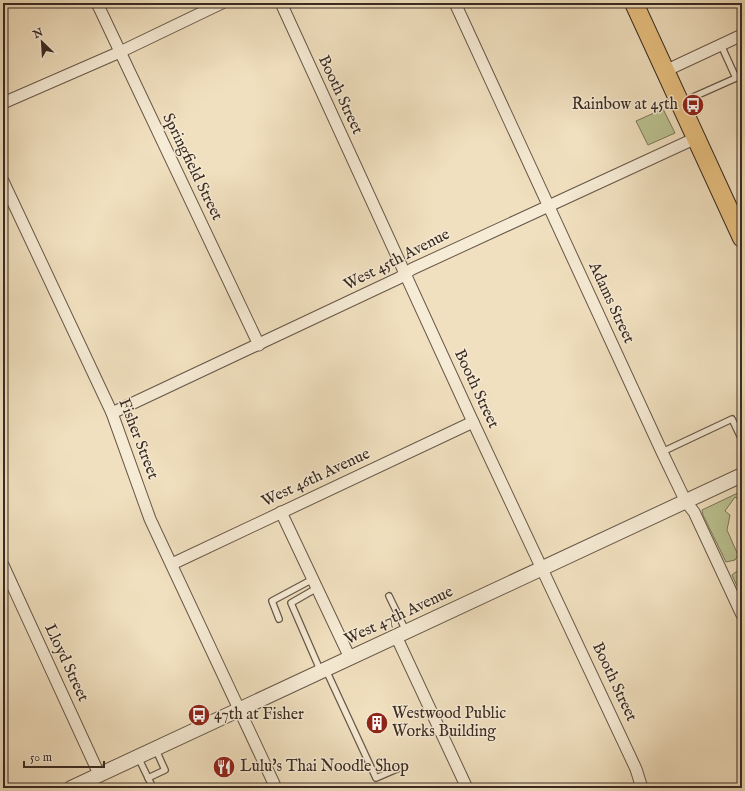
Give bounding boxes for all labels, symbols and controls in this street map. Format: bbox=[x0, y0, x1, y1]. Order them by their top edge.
north arrow bbox=[22, 22, 62, 62]
text: N bbox=[30, 25, 46, 43]
street label: Booth Street bbox=[313, 52, 367, 138]
bus stop icon: Rainbow at 45th bbox=[680, 92, 706, 118]
place label: Rainbow at 45th bbox=[572, 95, 678, 115]
street label: Springfield Street bbox=[157, 110, 227, 224]
street label: West 45th Avenue bbox=[341, 225, 453, 295]
street label: Adams Street bbox=[583, 258, 639, 347]
street label: Booth Street bbox=[449, 346, 503, 432]
street label: Fisher Street bbox=[113, 396, 163, 483]
street label: West 46th Avenue bbox=[259, 444, 373, 512]
street label: West 47th Avenue bbox=[341, 582, 457, 650]
street label: Lloyd Street bbox=[39, 621, 93, 706]
street label: Booth Street bbox=[587, 639, 641, 725]
bus stop icon: 47th at Fisher bbox=[186, 702, 212, 728]
place label: Westwood Public Works Building bbox=[392, 704, 506, 742]
place label: 47th at Fisher bbox=[214, 705, 304, 725]
building icon: Westwood Public Works Building bbox=[364, 710, 390, 736]
scale bar bbox=[24, 743, 104, 769]
text: 50 m bbox=[30, 750, 52, 765]
restaurant icon: Lulu's Thai Noodle Shop bbox=[211, 754, 237, 780]
place label: Lulu's Thai Noodle Shop bbox=[240, 757, 409, 777]

